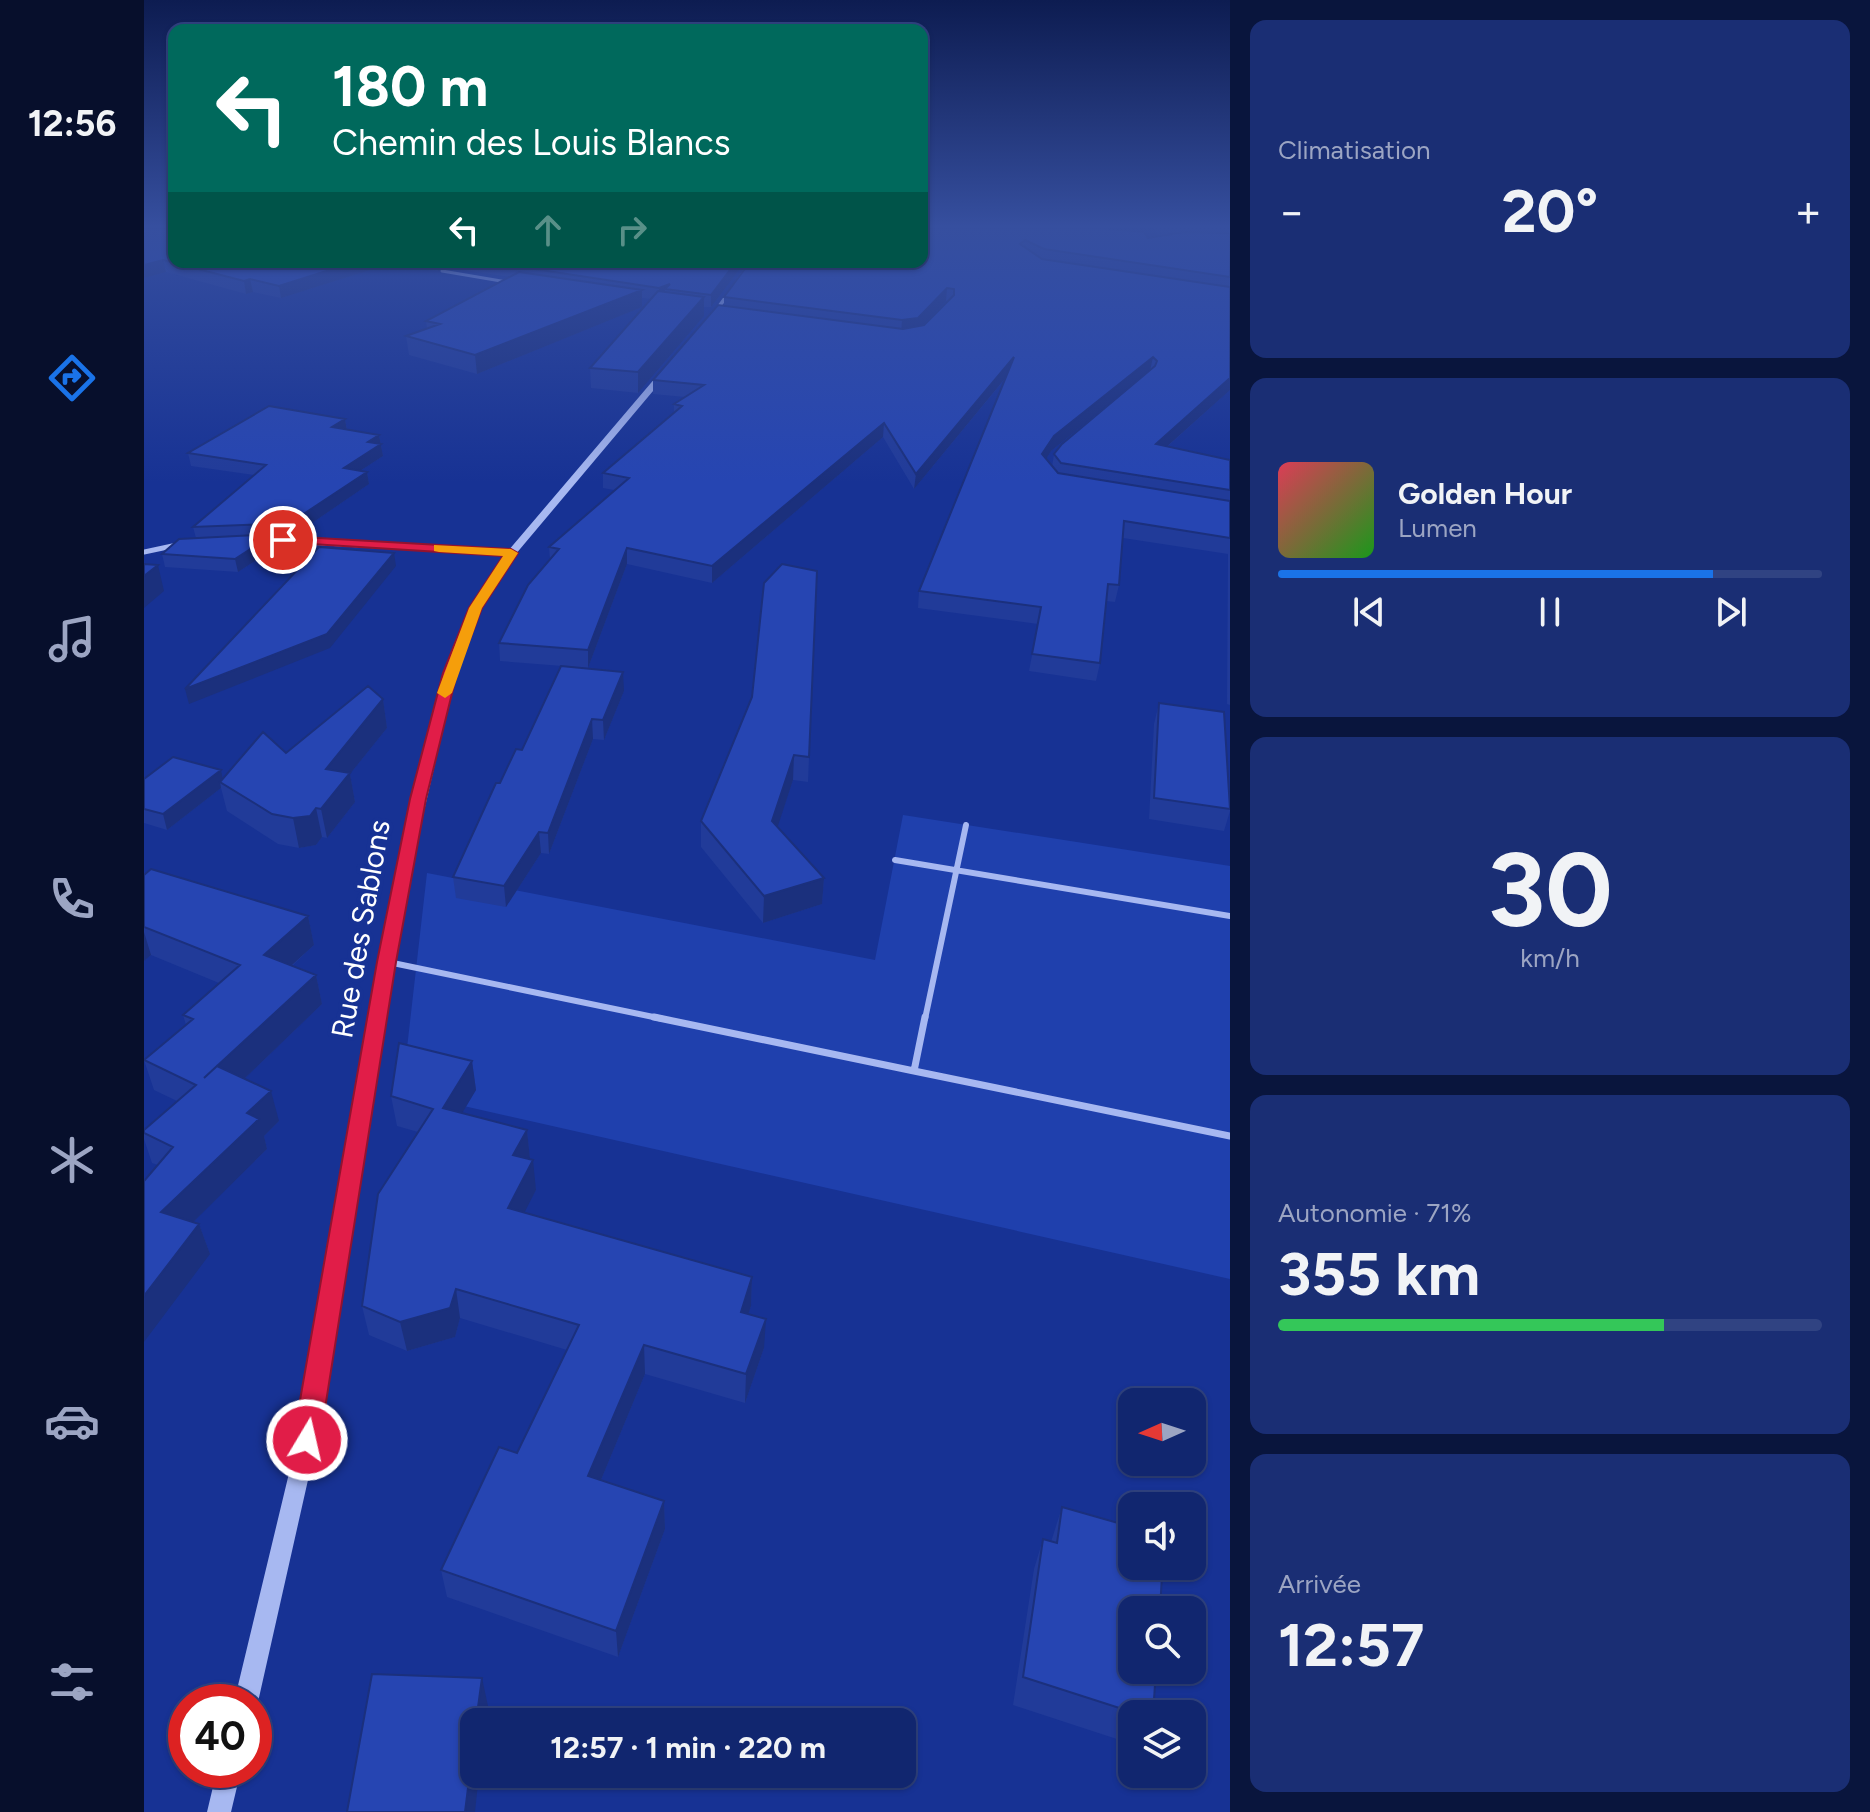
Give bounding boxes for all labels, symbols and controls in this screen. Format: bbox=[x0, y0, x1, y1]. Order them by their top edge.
text: 180 m bbox=[332, 53, 488, 120]
icon: left bbox=[200, 56, 304, 160]
text: 12:56 bbox=[28, 102, 116, 145]
text: Chemin des Louis Blancs bbox=[332, 121, 730, 164]
text: Climatisation bbox=[1278, 134, 1431, 166]
text: 20° bbox=[1502, 175, 1598, 247]
text: − bbox=[1278, 185, 1305, 238]
text: + bbox=[1795, 185, 1822, 238]
icon: left bbox=[442, 208, 486, 252]
icon: ahead bbox=[526, 208, 570, 252]
icon: right bbox=[610, 208, 654, 252]
icon: directions bbox=[44, 350, 100, 406]
text: Golden Hour bbox=[1398, 475, 1572, 512]
pin bbox=[249, 506, 317, 574]
text: Lumen bbox=[1398, 512, 1477, 544]
icon: arrive bbox=[261, 518, 305, 562]
icon: previous bbox=[1347, 590, 1391, 634]
icon: pause bbox=[1528, 590, 1572, 634]
icon: next bbox=[1709, 590, 1753, 634]
icon: music bbox=[44, 611, 100, 667]
street label: Rue des Sablons bbox=[323, 817, 398, 1041]
text: 30 bbox=[1487, 827, 1613, 952]
icon: phone bbox=[44, 871, 100, 927]
text: km/h bbox=[1520, 942, 1580, 974]
icon: climate bbox=[44, 1132, 100, 1188]
text: Autonomie · 71% bbox=[1278, 1197, 1471, 1229]
text: 355 km bbox=[1278, 1238, 1480, 1310]
north arrow bbox=[1118, 1388, 1206, 1476]
map controls bbox=[1118, 1388, 1206, 1788]
icon: car bbox=[44, 1393, 100, 1449]
position arrow bbox=[265, 1398, 349, 1482]
button: sound bbox=[1118, 1492, 1206, 1580]
text: Arrivée bbox=[1278, 1568, 1361, 1600]
button: search bbox=[1118, 1596, 1206, 1684]
text: 12:57 bbox=[1278, 1609, 1424, 1681]
icon: filters bbox=[44, 1654, 100, 1710]
speed limit sign: 40 bbox=[168, 1684, 272, 1788]
button: layers bbox=[1118, 1700, 1206, 1788]
text: 12:57 · 1 min · 220 m bbox=[550, 1729, 826, 1766]

